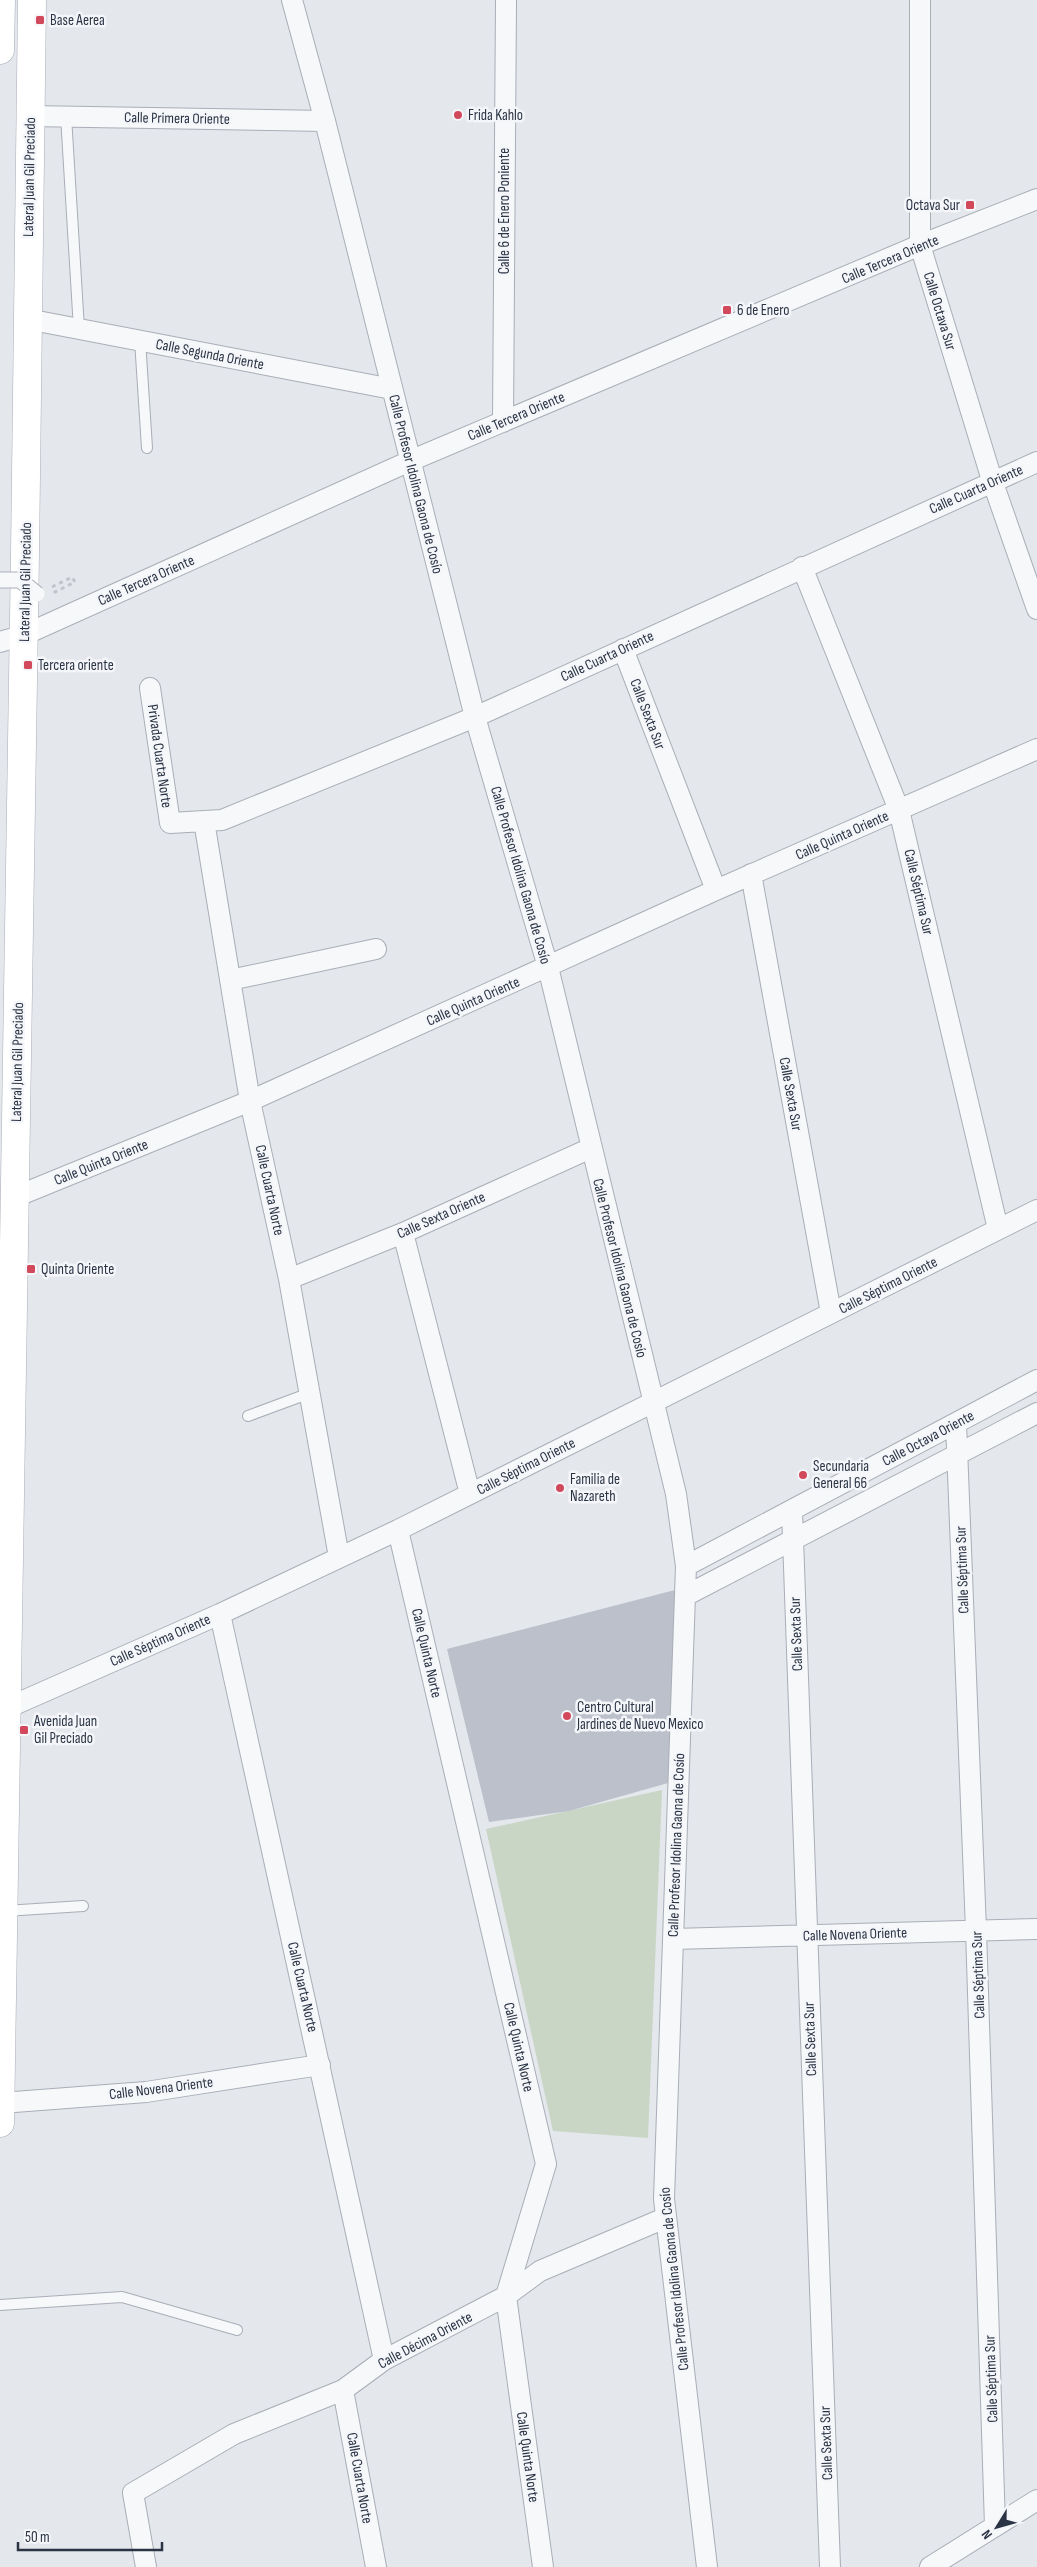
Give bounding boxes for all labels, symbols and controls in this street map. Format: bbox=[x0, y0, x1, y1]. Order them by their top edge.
place label: Base Aerea bbox=[50, 11, 105, 30]
marker: Base Aerea bbox=[34, 14, 46, 26]
place label: Frida Kahlo bbox=[468, 106, 523, 125]
street label: Calle Primera Oriente bbox=[124, 108, 230, 129]
marker: Frida Kahlo bbox=[452, 109, 464, 121]
street label: Lateral Juan Gil Preciado bbox=[19, 117, 40, 237]
street label: Calle 6 de Enero Poniente bbox=[495, 148, 514, 274]
place label: Octava Sur bbox=[906, 196, 961, 215]
marker: Octava Sur bbox=[964, 199, 976, 211]
street label: Calle Tercera Oriente bbox=[839, 230, 942, 288]
street label: Calle Octava Sur bbox=[919, 270, 961, 353]
place label: 6 de Enero bbox=[737, 301, 790, 320]
marker: 6 de Enero bbox=[721, 304, 733, 316]
street label: Calle Segunda Oriente bbox=[154, 335, 266, 374]
street label: Calle Tercera Oriente bbox=[465, 387, 568, 445]
street label: Calle Profesor Idolina Gaona de Cosío bbox=[384, 392, 447, 576]
street label: Calle Cuarta Oriente bbox=[926, 460, 1026, 519]
street label: Lateral Juan Gil Preciado bbox=[15, 522, 36, 642]
street label: Calle Tercera Oriente bbox=[95, 551, 197, 610]
street label: Calle Cuarta Oriente bbox=[558, 627, 657, 686]
place label: Tercera oriente bbox=[38, 656, 114, 675]
marker: Tercera oriente bbox=[22, 659, 34, 671]
street label: Calle Sexta Sur bbox=[625, 676, 670, 753]
street label: Privada Cuarta Norte bbox=[143, 703, 176, 809]
street label: Calle Profesor Idolina Gaona de Cosío bbox=[486, 784, 555, 966]
street label: Calle Quinta Oriente bbox=[793, 806, 892, 864]
street label: Calle Séptima Sur bbox=[899, 847, 938, 938]
street label: Calle Quinta Oriente bbox=[424, 972, 523, 1030]
street label: Lateral Juan Gil Preciado bbox=[7, 1002, 28, 1122]
street label: Calle Sexta Sur bbox=[775, 1056, 806, 1133]
street label: Calle Quinta Oriente bbox=[51, 1135, 151, 1190]
street label: Calle Cuarta Norte bbox=[251, 1143, 288, 1237]
street label: Calle Profesor Idolina Gaona de Cosío bbox=[588, 1176, 651, 1360]
street label: Calle Sexta Oriente bbox=[394, 1187, 488, 1243]
street label: Calle Séptima Oriente bbox=[836, 1252, 941, 1318]
place label: Quinta Oriente bbox=[41, 1260, 114, 1279]
marker: Quinta Oriente bbox=[25, 1263, 37, 1275]
street label: Calle Octava Oriente bbox=[879, 1406, 978, 1471]
street label: Calle Séptima Oriente bbox=[474, 1433, 579, 1499]
place label: Secundaria General 66 bbox=[813, 1457, 869, 1493]
marker: Secundaria General 66 bbox=[797, 1469, 809, 1481]
place label: Familia de Nazareth bbox=[570, 1470, 620, 1506]
marker: Familia de Nazareth bbox=[554, 1482, 566, 1494]
street label: Calle Séptima Sur bbox=[951, 1525, 974, 1614]
street label: Calle Sexta Sur bbox=[786, 1596, 807, 1671]
street label: Calle Quinta Norte bbox=[407, 1607, 446, 1700]
street label: Calle Séptima Oriente bbox=[107, 1610, 213, 1671]
place label: Centro Cultural Jardines de Nuevo Mexico bbox=[576, 1698, 703, 1734]
marker: Centro Cultural Jardines de Nuevo Mexico bbox=[561, 1710, 573, 1722]
place label: Avenida Juan Gil Preciado bbox=[33, 1712, 97, 1748]
marker: Avenida Juan Gil Preciado bbox=[18, 1724, 30, 1736]
street label: Calle Profesor Idolina Gaona de Cosío bbox=[664, 1753, 689, 1937]
street label: Calle Novena Oriente bbox=[803, 1923, 908, 1946]
street label: Calle Séptima Sur bbox=[967, 1930, 990, 2019]
street label: Calle Cuarta Norte bbox=[283, 1940, 322, 2034]
street label: Calle Quinta Norte bbox=[499, 2001, 538, 2094]
street label: Calle Sexta Sur bbox=[800, 2001, 821, 2076]
street label: Calle Novena Oriente bbox=[108, 2073, 214, 2104]
street label: Calle Profesor Idolina Gaona de Cosío bbox=[655, 2186, 694, 2371]
street label: Calle Décima Oriente bbox=[375, 2308, 476, 2373]
street label: Calle Séptima Sur bbox=[980, 2334, 1003, 2423]
street label: Calle Sexta Sur bbox=[816, 2405, 837, 2480]
street label: Calle Quinta Norte bbox=[512, 2411, 543, 2504]
street label: Calle Cuarta Norte bbox=[342, 2431, 377, 2525]
north arrow bbox=[972, 2502, 1022, 2552]
scale bar bbox=[18, 2520, 161, 2552]
text: N bbox=[978, 2526, 996, 2543]
text: 50 m bbox=[25, 2528, 50, 2547]

